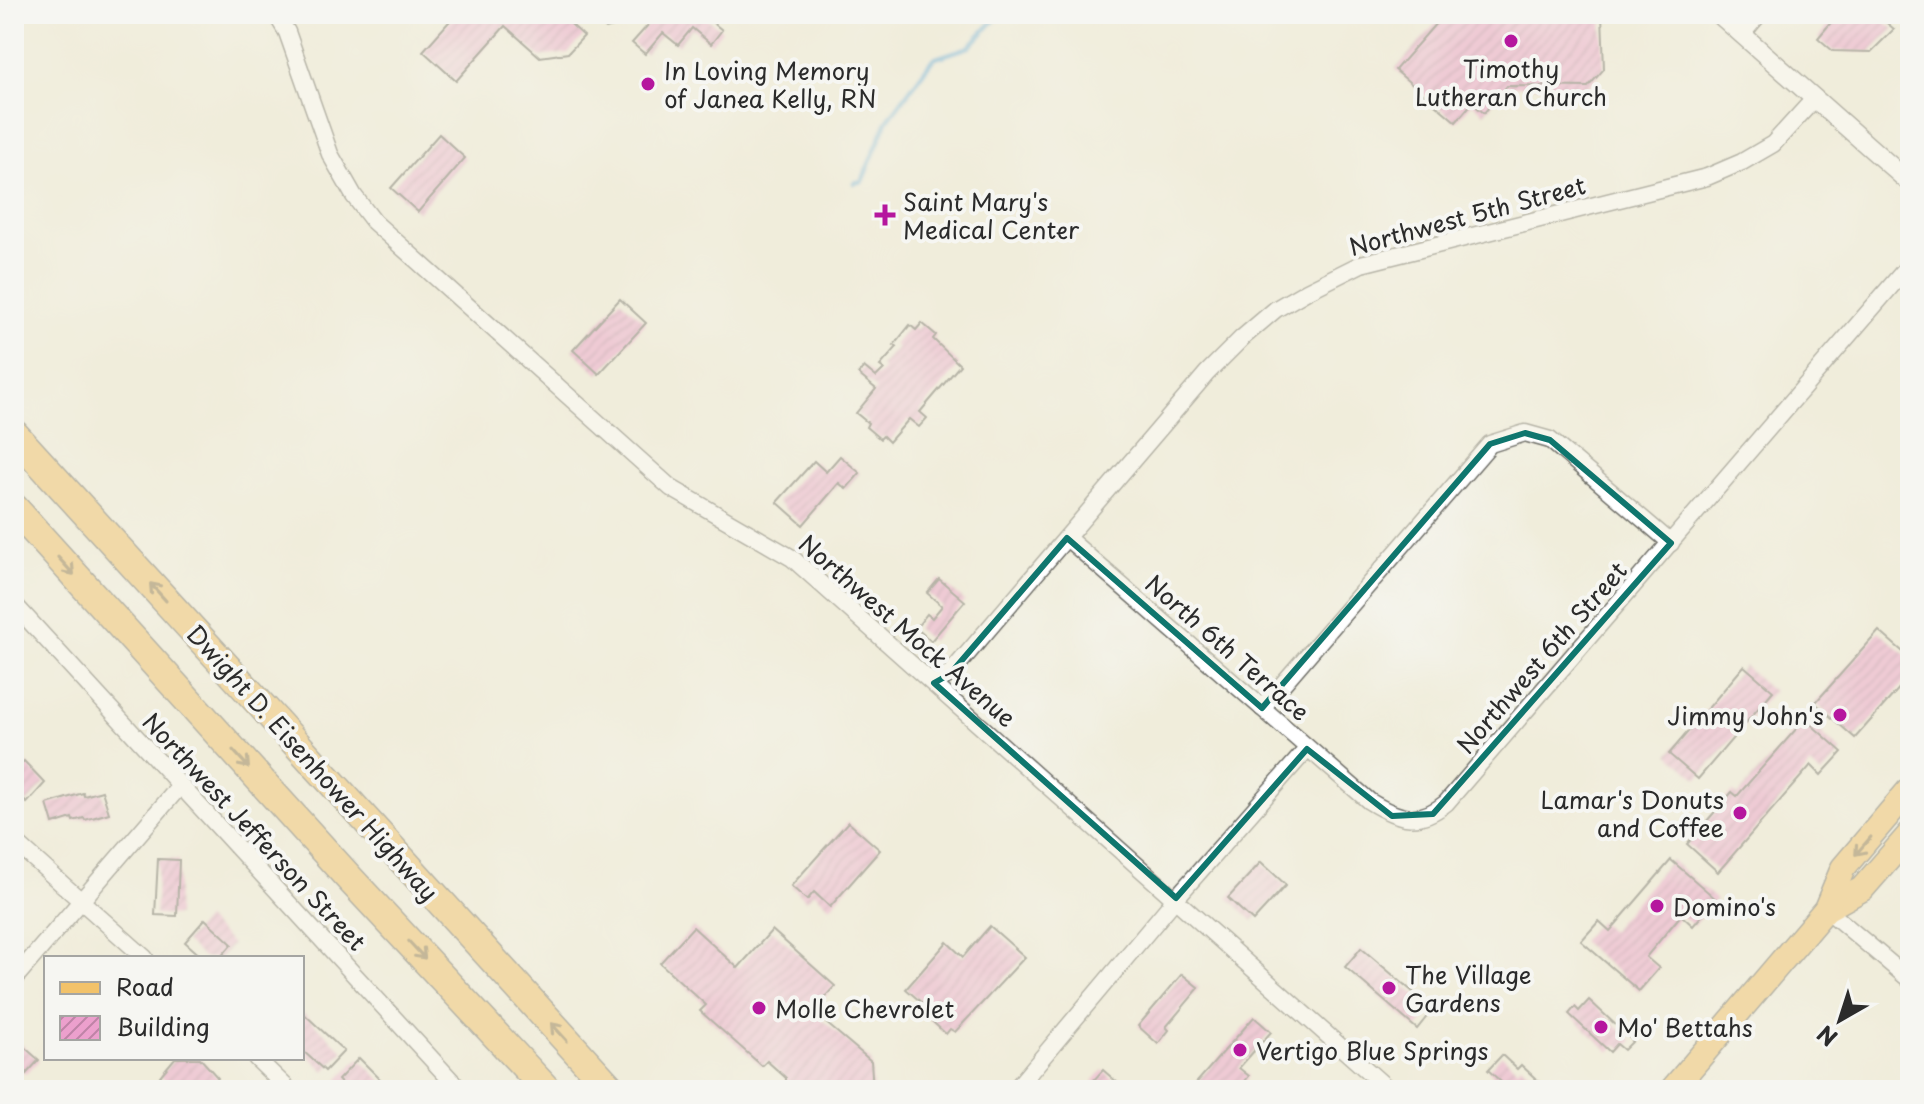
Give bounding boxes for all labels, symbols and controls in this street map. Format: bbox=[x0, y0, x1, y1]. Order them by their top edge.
marker: Timothy Lutheran Church bbox=[1502, 32, 1520, 50]
place label: Timothy Lutheran Church bbox=[1415, 50, 1607, 114]
place label: In Loving Memory of Janea Kelly, RN bbox=[664, 52, 876, 116]
marker: In Loving Memory of Janea Kelly, RN bbox=[639, 75, 657, 93]
street label: Northwest 5th Street bbox=[1345, 166, 1590, 264]
place label: Saint Mary's Medical Center bbox=[903, 183, 1080, 247]
marker: Saint Mary's Medical Center bbox=[874, 204, 896, 226]
street label: Northwest Mock Avenue bbox=[792, 525, 1024, 735]
street label: Northwest 6th Street bbox=[1447, 553, 1635, 761]
one-way arrow bbox=[57, 556, 75, 576]
street label: North 6th Terrace bbox=[1138, 565, 1318, 729]
one-way arrow bbox=[148, 582, 167, 602]
street label: Dwight D. Eisenhower Highway bbox=[179, 616, 447, 908]
place label: Jimmy John's bbox=[1667, 697, 1824, 733]
street label: Northwest Jefferson Street bbox=[135, 704, 375, 958]
marker: Jimmy John's bbox=[1831, 706, 1849, 724]
one-way arrow bbox=[232, 748, 250, 768]
place label: Lamar's Donuts and Coffee bbox=[1541, 781, 1724, 845]
marker: Lamar's Donuts and Coffee bbox=[1731, 804, 1749, 822]
one-way arrow bbox=[1854, 835, 1872, 855]
place label: Domino's bbox=[1673, 888, 1776, 924]
marker: Domino's bbox=[1648, 897, 1666, 915]
one-way arrow bbox=[407, 940, 425, 960]
legend bbox=[44, 956, 304, 1060]
place label: The Village Gardens bbox=[1405, 956, 1532, 1020]
text: Road bbox=[116, 968, 174, 1004]
marker: The Village Gardens bbox=[1380, 979, 1398, 997]
north arrow bbox=[1800, 980, 1880, 1060]
place label: Molle Chevrolet bbox=[775, 990, 955, 1026]
marker: Molle Chevrolet bbox=[750, 999, 768, 1017]
text: Building bbox=[116, 1008, 210, 1044]
place label: Mo' Bettahs bbox=[1617, 1009, 1753, 1045]
marker: Mo' Bettahs bbox=[1592, 1018, 1610, 1036]
text: N bbox=[1809, 1018, 1844, 1055]
one-way arrow bbox=[551, 1023, 569, 1043]
place label: Vertigo Blue Springs bbox=[1256, 1032, 1489, 1068]
marker: Vertigo Blue Springs bbox=[1231, 1041, 1249, 1059]

